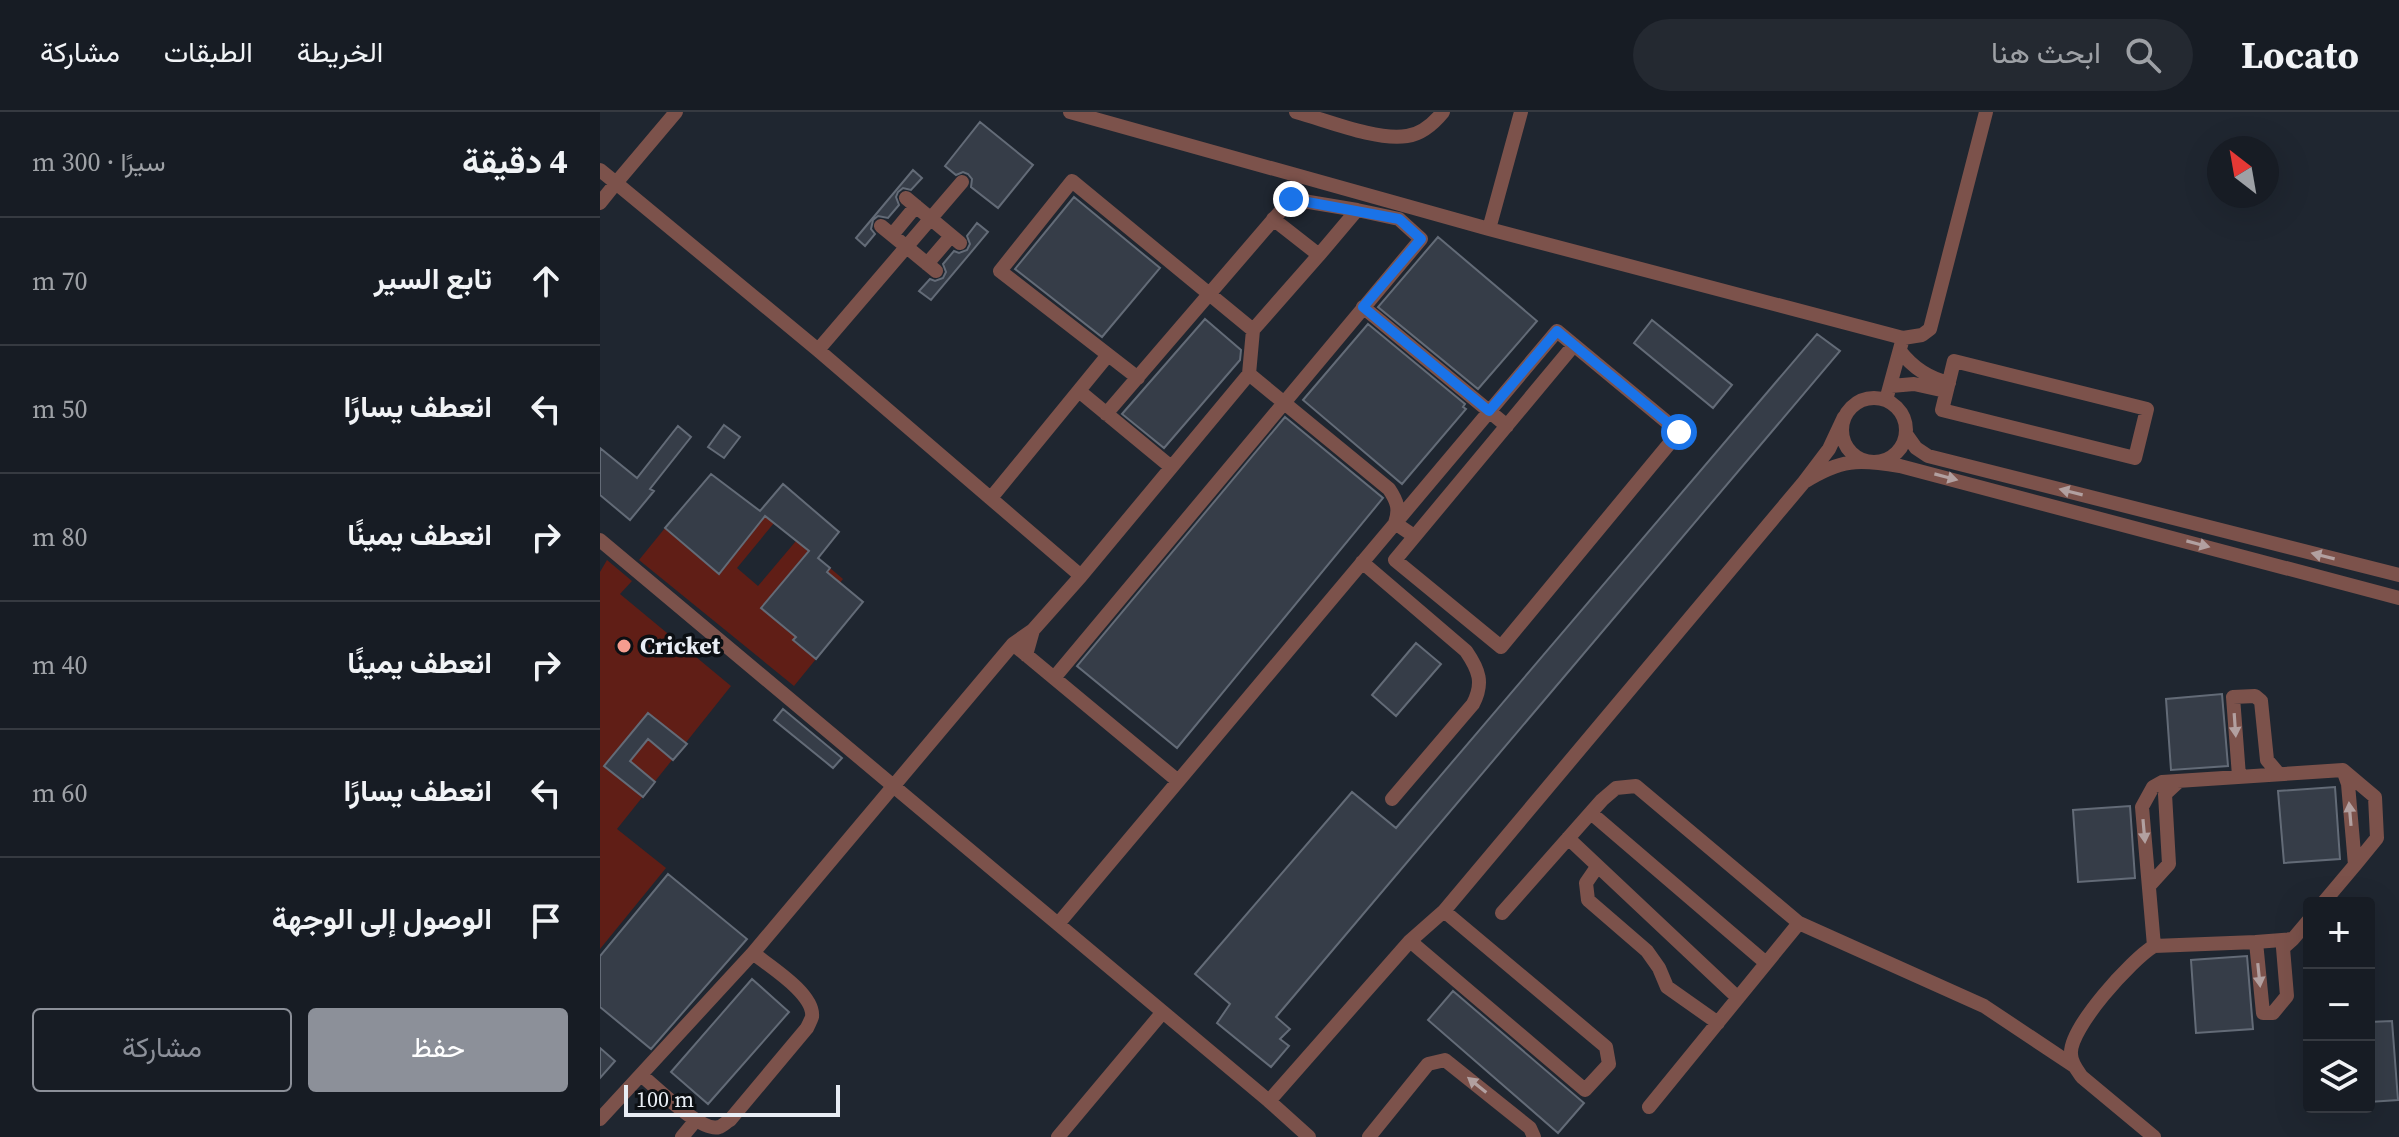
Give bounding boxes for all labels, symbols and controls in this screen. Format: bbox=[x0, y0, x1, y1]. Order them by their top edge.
search box bbox=[1633, 19, 2193, 91]
text: Locato bbox=[2241, 29, 2359, 81]
text: ابحث هنا bbox=[1991, 32, 2101, 73]
text: مشاركة bbox=[40, 33, 120, 71]
text: الطبقات bbox=[164, 33, 253, 71]
text: الخريطة bbox=[297, 33, 383, 71]
icon: search bbox=[2121, 33, 2165, 77]
north arrow bbox=[2207, 136, 2279, 208]
text: 4 دقيقة bbox=[462, 138, 568, 184]
text: سيرًا · 300 m bbox=[32, 144, 166, 180]
route end bbox=[1273, 181, 1309, 217]
text: تابع السير bbox=[374, 258, 492, 299]
icon: ahead bbox=[524, 259, 568, 303]
text: 70 m bbox=[32, 263, 88, 299]
text: انعطف يسارًا bbox=[344, 386, 492, 427]
icon: left bbox=[524, 387, 568, 431]
text: 50 m bbox=[32, 391, 88, 427]
route start bbox=[1661, 414, 1697, 450]
one-way arrow bbox=[1934, 472, 1959, 484]
one-way arrow bbox=[2059, 486, 2084, 498]
text: انعطف يمينًا bbox=[347, 514, 492, 555]
icon: right bbox=[524, 515, 568, 559]
text: 80 m bbox=[32, 519, 88, 555]
one-way arrow bbox=[2185, 539, 2210, 551]
one-way arrow bbox=[2311, 550, 2336, 562]
place label: Cricket bbox=[640, 629, 721, 662]
marker: Cricket bbox=[615, 637, 633, 655]
text: انعطف يمينًا bbox=[347, 642, 492, 683]
icon: right bbox=[524, 643, 568, 687]
text: 40 m bbox=[32, 647, 88, 683]
one-way arrow bbox=[2229, 713, 2242, 738]
text: انعطف يسارًا bbox=[344, 770, 492, 811]
icon: left bbox=[524, 771, 568, 815]
text: 60 m bbox=[32, 775, 88, 811]
one-way arrow bbox=[2344, 801, 2357, 826]
one-way arrow bbox=[2138, 819, 2151, 844]
map controls bbox=[2303, 897, 2375, 1113]
button: + bbox=[2303, 897, 2375, 969]
text: الوصول إلى الوجهة bbox=[272, 898, 492, 939]
icon: arrive bbox=[524, 899, 568, 943]
one-way arrow bbox=[2253, 963, 2266, 988]
button: − bbox=[2303, 969, 2375, 1041]
button: مشاركة bbox=[32, 1008, 292, 1092]
button: حفظ bbox=[308, 1008, 568, 1092]
button: layers bbox=[2303, 1041, 2375, 1113]
one-way arrow bbox=[1467, 1077, 1487, 1094]
scale bar bbox=[624, 1081, 840, 1117]
text: 100 m bbox=[636, 1084, 694, 1114]

